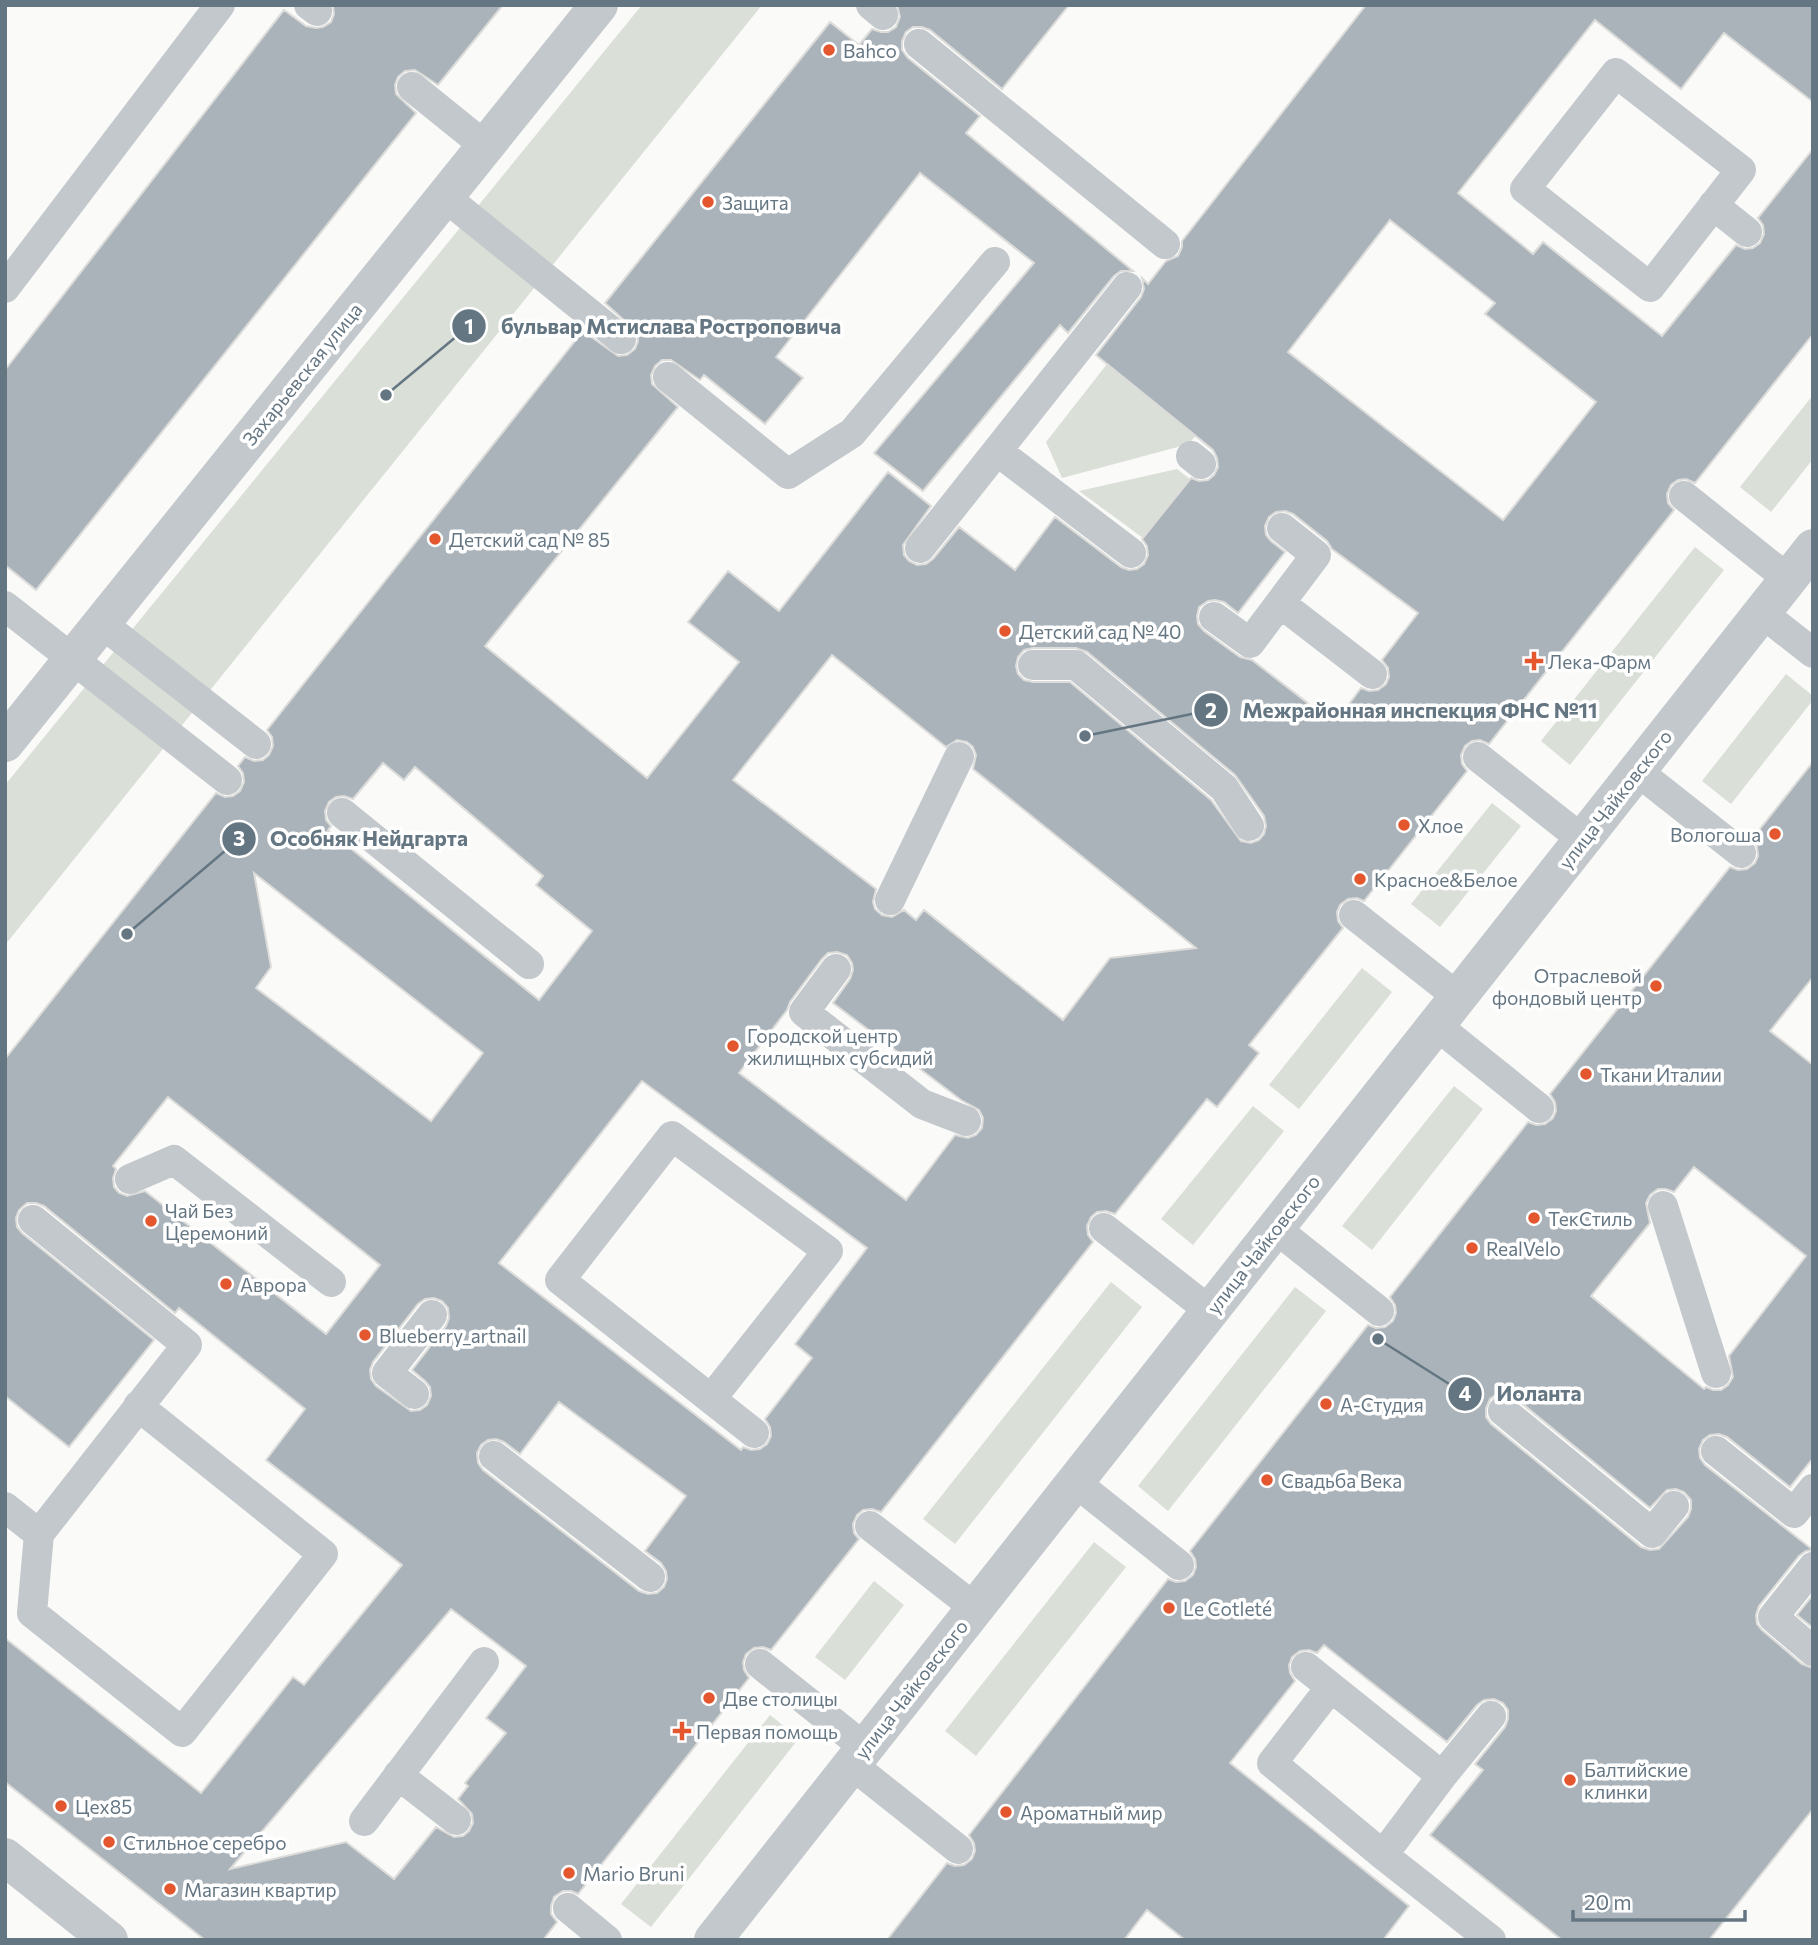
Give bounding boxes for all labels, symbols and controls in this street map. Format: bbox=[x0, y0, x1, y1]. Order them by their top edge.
place label: Bahco bbox=[843, 39, 897, 62]
marker: Bahco bbox=[821, 42, 837, 58]
place label: Защита bbox=[722, 191, 789, 214]
marker: Защита bbox=[700, 194, 716, 210]
street label: Захарьевская улица bbox=[237, 298, 367, 450]
callout: бульвар Мстислава Ростроповича bbox=[452, 305, 855, 347]
text: 1 bbox=[464, 313, 474, 338]
text: бульвар Мстислава Ростроповича bbox=[501, 313, 841, 338]
place label: Детский сад № 85 bbox=[449, 528, 610, 551]
marker: Детский сад № 85 bbox=[427, 531, 443, 547]
place label: Детский сад № 40 bbox=[1019, 620, 1181, 643]
marker: Детский сад № 40 bbox=[997, 623, 1013, 639]
place label: Лека-Фарм bbox=[1548, 650, 1651, 673]
marker: Лека-Фарм bbox=[1526, 653, 1542, 669]
callout: Межрайонная инспекция ФНС №11 bbox=[1194, 689, 1612, 731]
text: 2 bbox=[1205, 697, 1217, 722]
text: Межрайонная инспекция ФНС №11 bbox=[1242, 697, 1598, 722]
street label: улица Чайковского bbox=[1553, 725, 1677, 873]
place label: Хлое bbox=[1418, 814, 1463, 837]
marker: Хлое bbox=[1396, 817, 1412, 833]
callout: Особняк Нейдгарта bbox=[221, 818, 482, 860]
place label: Вологоша bbox=[1670, 823, 1761, 846]
text: 3 bbox=[233, 825, 245, 850]
text: Особняк Нейдгарта bbox=[270, 825, 468, 850]
marker: Вологоша bbox=[1767, 826, 1783, 842]
place label: Красное&Белое bbox=[1374, 868, 1518, 891]
marker: Красное&Белое bbox=[1352, 871, 1368, 887]
place label: Отраслевой фондовый центр bbox=[1492, 964, 1642, 1009]
marker: Отраслевой фондовый центр bbox=[1648, 978, 1664, 994]
place label: Городской центр жилищных субсидий bbox=[747, 1024, 933, 1069]
marker: Городской центр жилищных субсидий bbox=[725, 1038, 741, 1054]
place label: Ткани Италии bbox=[1600, 1063, 1722, 1086]
marker: Ткани Италии bbox=[1578, 1066, 1594, 1082]
street label: улица Чайковского bbox=[1201, 1170, 1325, 1318]
place label: Чай Без Церемоний bbox=[165, 1199, 268, 1244]
place label: ТекСтиль bbox=[1548, 1207, 1632, 1230]
marker: ТекСтиль bbox=[1526, 1210, 1542, 1226]
marker: Чай Без Церемоний bbox=[143, 1213, 159, 1229]
place label: RealVelo bbox=[1486, 1237, 1561, 1260]
marker: RealVelo bbox=[1464, 1240, 1480, 1256]
place label: Аврора bbox=[240, 1273, 307, 1296]
marker: Аврора bbox=[218, 1276, 234, 1292]
place label: Blueberry_artnail bbox=[379, 1324, 527, 1347]
marker: Blueberry_artnail bbox=[357, 1327, 373, 1343]
callout: Иоланта bbox=[1448, 1373, 1596, 1415]
text: 4 bbox=[1459, 1380, 1472, 1405]
text: Иоланта bbox=[1497, 1380, 1581, 1405]
place label: А-Студия bbox=[1340, 1393, 1424, 1416]
marker: А-Студия bbox=[1318, 1396, 1334, 1412]
place label: Свадьба Века bbox=[1281, 1469, 1402, 1492]
marker: Свадьба Века bbox=[1259, 1472, 1275, 1488]
place label: Le Cotleté bbox=[1183, 1597, 1272, 1620]
marker: Le Cotleté bbox=[1161, 1600, 1177, 1616]
street label: улица Чайковского bbox=[849, 1615, 973, 1763]
place label: Две столицы bbox=[723, 1687, 838, 1710]
marker: Две столицы bbox=[701, 1690, 717, 1706]
place label: Первая помощь bbox=[696, 1720, 838, 1743]
marker: Первая помощь bbox=[674, 1723, 690, 1739]
place label: Балтийские клинки bbox=[1584, 1758, 1688, 1803]
marker: Балтийские клинки bbox=[1562, 1772, 1578, 1788]
place label: Цех85 bbox=[75, 1795, 132, 1818]
marker: Цех85 bbox=[53, 1798, 69, 1814]
place label: Ароматный мир bbox=[1020, 1801, 1163, 1824]
marker: Ароматный мир bbox=[998, 1804, 1014, 1820]
place label: Стильное серебро bbox=[123, 1831, 287, 1854]
marker: Стильное серебро bbox=[101, 1834, 117, 1850]
place label: Mario Bruni bbox=[583, 1862, 685, 1885]
marker: Mario Bruni bbox=[561, 1865, 577, 1881]
place label: Магазин квартир bbox=[184, 1878, 337, 1901]
scale bar bbox=[1573, 1878, 1744, 1922]
marker: Магазин квартир bbox=[162, 1881, 178, 1897]
text: 20 m bbox=[1584, 1889, 1632, 1914]

